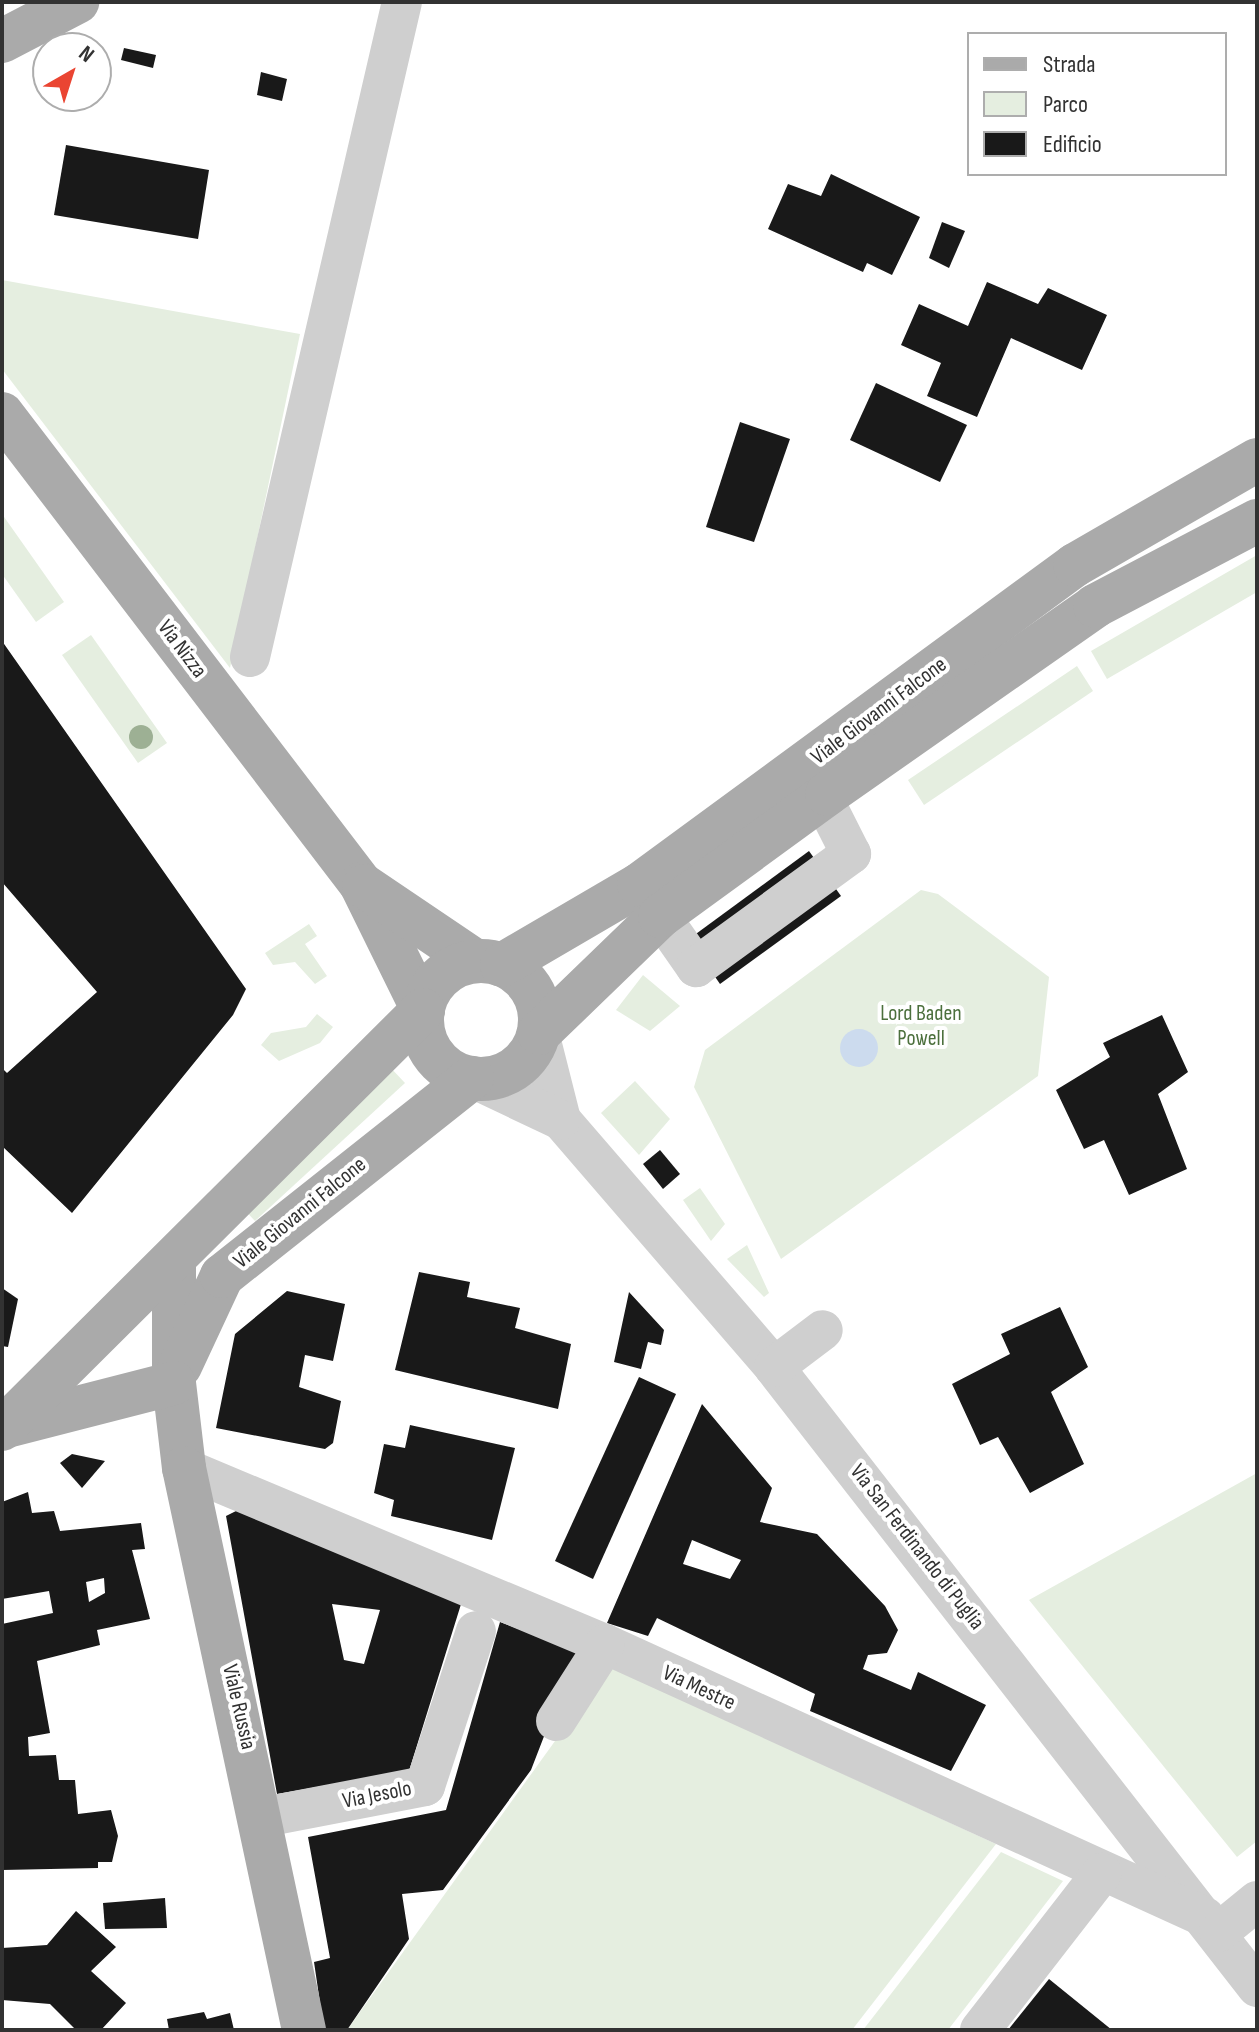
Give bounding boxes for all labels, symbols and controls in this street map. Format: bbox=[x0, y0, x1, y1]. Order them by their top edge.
north arrow bbox=[32, 32, 112, 112]
legend bbox=[967, 32, 1227, 176]
text: N bbox=[73, 40, 99, 69]
text: Strada bbox=[1043, 50, 1096, 79]
text: Parco bbox=[1043, 90, 1088, 119]
text: Edificio bbox=[1043, 130, 1102, 159]
street label: Via Nizza bbox=[152, 615, 212, 683]
street label: Viale Giovanni Falcone bbox=[806, 652, 952, 770]
park label: Lord Baden Powell bbox=[880, 1000, 962, 1052]
street label: Viale Giovanni Falcone bbox=[228, 1152, 372, 1274]
street label: Via San Ferdinando di Puglia bbox=[844, 1459, 990, 1635]
street label: Via Mestre bbox=[658, 1660, 740, 1716]
street label: Viale Russia bbox=[216, 1662, 262, 1752]
street label: Via Jesolo bbox=[340, 1775, 414, 1815]

